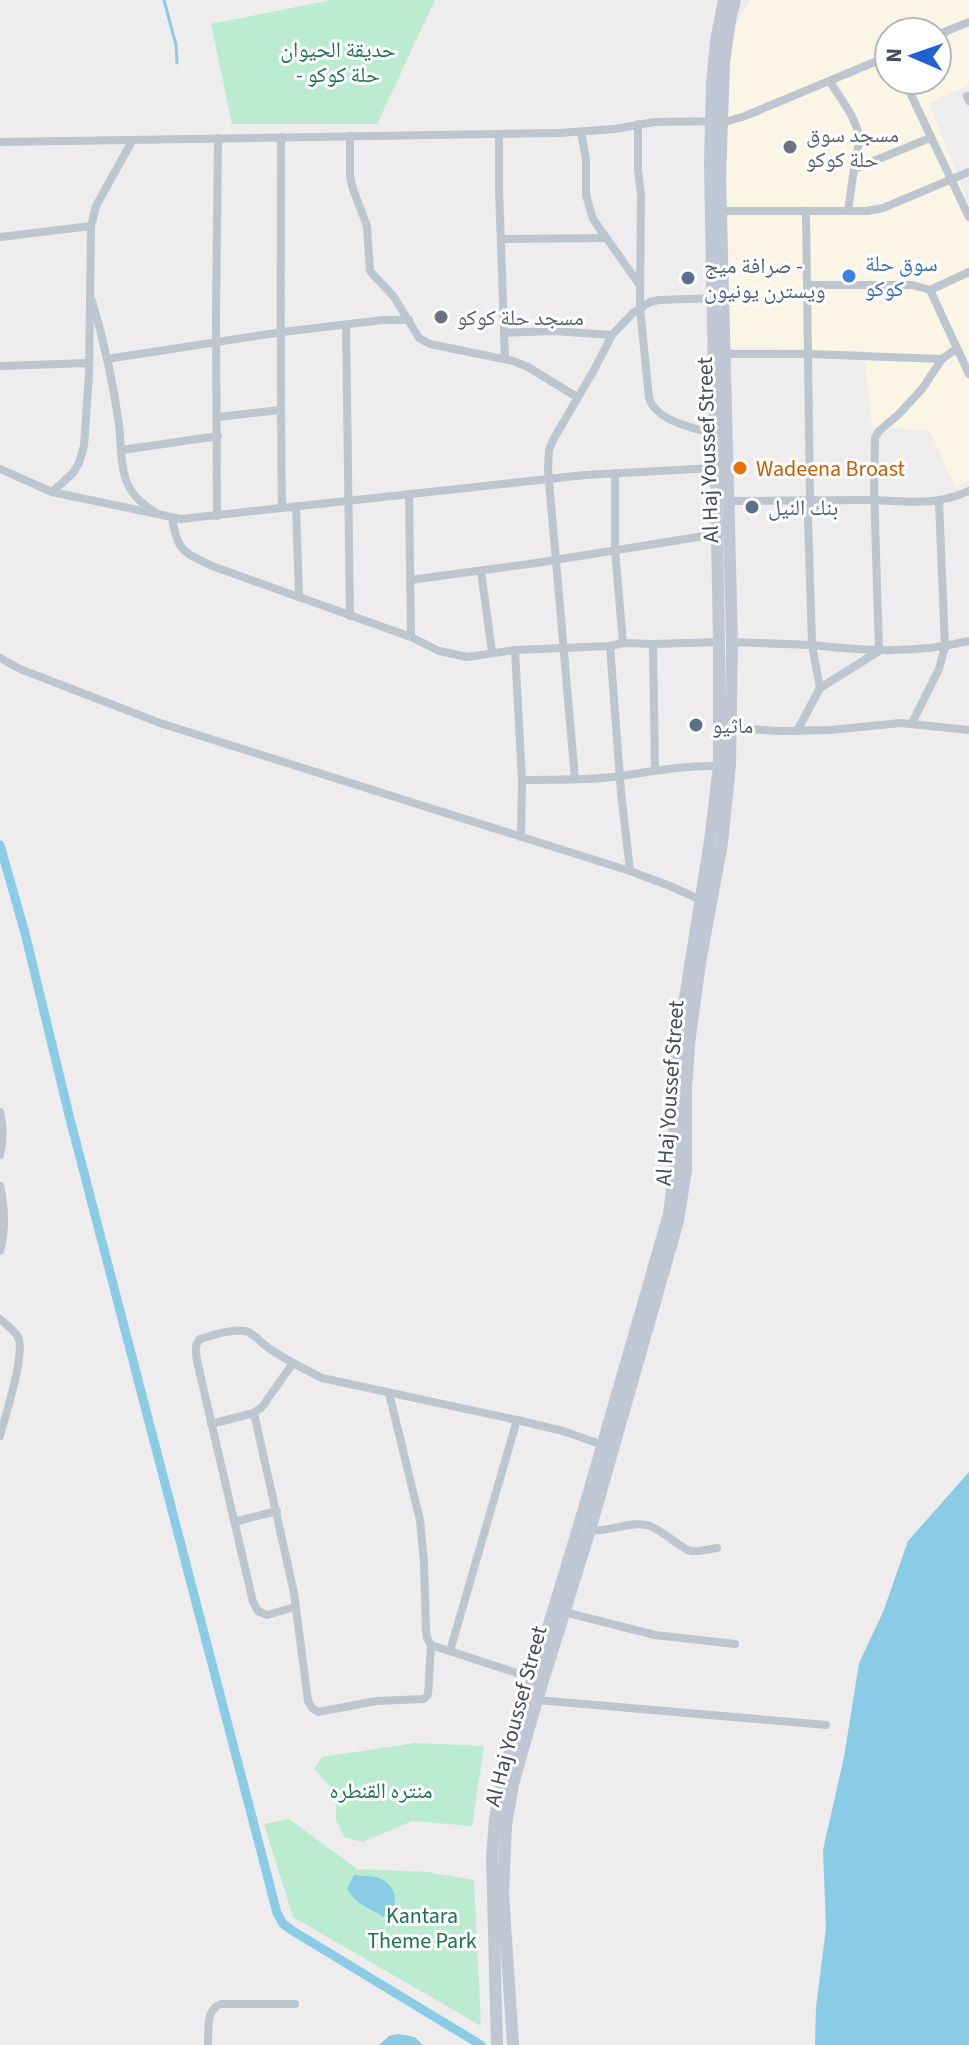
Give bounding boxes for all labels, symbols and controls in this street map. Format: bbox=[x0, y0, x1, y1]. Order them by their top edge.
north arrow bbox=[873, 16, 953, 96]
park label: حديقة الحيوان - حلة كوكو bbox=[280, 34, 396, 91]
text: N bbox=[878, 47, 910, 63]
place label: مسجد سوق حلة كوكو bbox=[806, 119, 899, 176]
marker: مسجد سوق حلة كوكو bbox=[781, 138, 799, 156]
place label: سوق حلة كوكو bbox=[865, 248, 938, 305]
place label: صرافة ميج - ويسترن يونيون bbox=[704, 250, 826, 307]
marker: سوق حلة كوكو bbox=[840, 267, 858, 285]
marker: صرافة ميج - ويسترن يونيون bbox=[679, 269, 697, 287]
place label: مسجد حلة كوكو bbox=[457, 302, 584, 334]
marker: مسجد حلة كوكو bbox=[432, 308, 450, 326]
street label: Al Haj Youssef Street bbox=[689, 356, 727, 543]
place label: Wadeena Broast bbox=[756, 453, 905, 485]
marker: Wadeena Broast bbox=[731, 459, 749, 477]
place label: بنك النيل bbox=[768, 492, 838, 524]
marker: بنك النيل bbox=[743, 498, 761, 516]
place label: ماثيو bbox=[712, 710, 753, 742]
marker: ماثيو bbox=[687, 716, 705, 734]
street label: Al Haj Youssef Street bbox=[648, 999, 692, 1187]
street label: Al Haj Youssef Street bbox=[476, 1622, 556, 1810]
park label: منتره القنطره bbox=[329, 1775, 433, 1807]
park label: Kantara Theme Park bbox=[367, 1900, 477, 1957]

